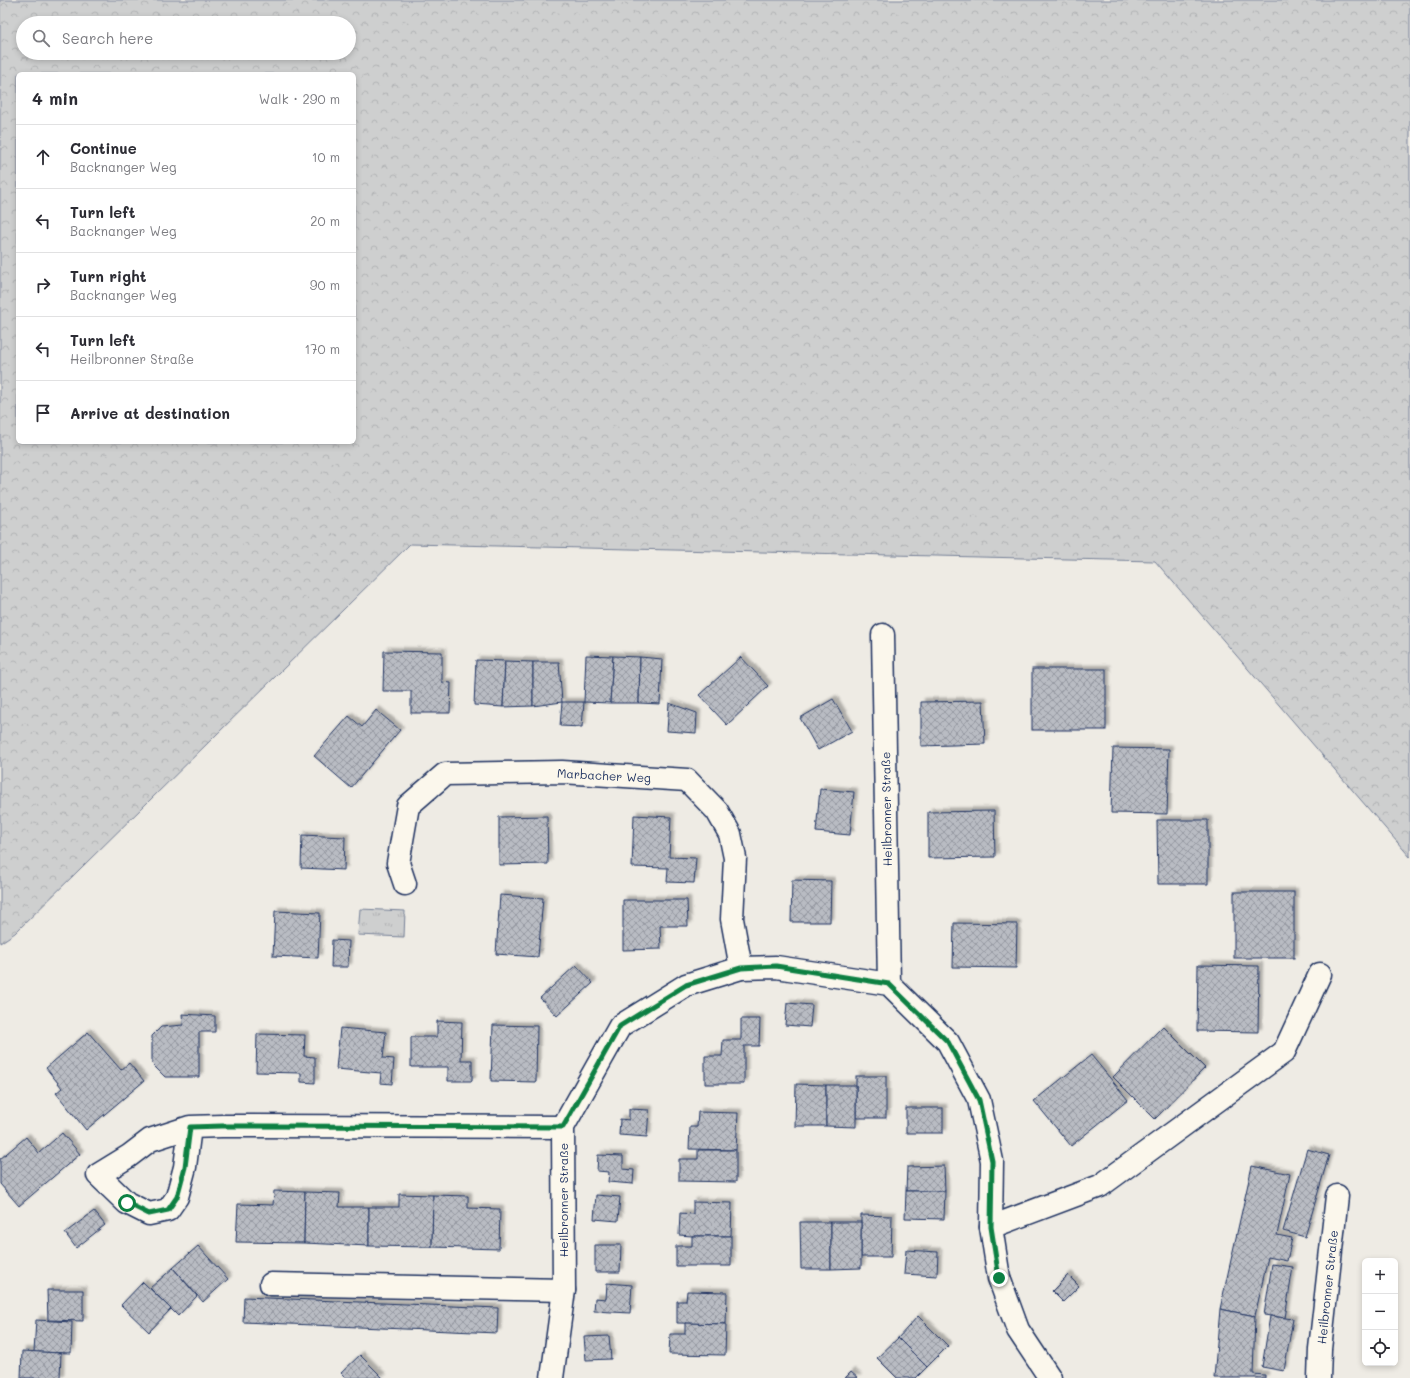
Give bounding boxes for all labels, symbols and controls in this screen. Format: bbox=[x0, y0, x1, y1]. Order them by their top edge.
search box bbox=[16, 16, 356, 60]
icon: search bbox=[30, 27, 52, 49]
text: Search here bbox=[62, 28, 153, 48]
text: 4 min bbox=[32, 87, 78, 109]
text: Walk · 290 m bbox=[259, 90, 340, 107]
text: Continue bbox=[70, 138, 137, 158]
icon: ahead bbox=[32, 146, 54, 168]
text: 10 m bbox=[312, 148, 340, 165]
text: Backnanger Weg bbox=[70, 158, 177, 175]
text: Turn left bbox=[70, 202, 135, 222]
icon: left bbox=[32, 210, 54, 232]
text: 20 m bbox=[310, 212, 340, 229]
text: Backnanger Weg bbox=[70, 222, 177, 239]
text: Turn right bbox=[70, 266, 147, 286]
icon: right bbox=[32, 274, 54, 296]
text: 90 m bbox=[310, 276, 340, 293]
text: Backnanger Weg bbox=[70, 286, 177, 303]
text: Turn left bbox=[70, 330, 135, 350]
icon: left bbox=[32, 338, 54, 360]
text: 170 m bbox=[304, 340, 340, 357]
text: Heilbronner Straße bbox=[70, 350, 194, 367]
icon: arrive bbox=[32, 402, 54, 424]
text: Arrive at destination bbox=[70, 403, 230, 423]
street label: Heilbronner Straße bbox=[877, 752, 895, 866]
street label: Marbacher Weg bbox=[557, 765, 652, 785]
street label: Heilbronner Straße bbox=[555, 1143, 571, 1257]
route start bbox=[118, 1194, 136, 1212]
street label: Heilbronner Straße bbox=[1313, 1229, 1341, 1345]
map controls bbox=[1362, 1258, 1398, 1366]
button: + bbox=[1362, 1258, 1398, 1294]
route end bbox=[990, 1269, 1008, 1287]
button: − bbox=[1362, 1294, 1398, 1330]
button: locate bbox=[1362, 1330, 1398, 1366]

